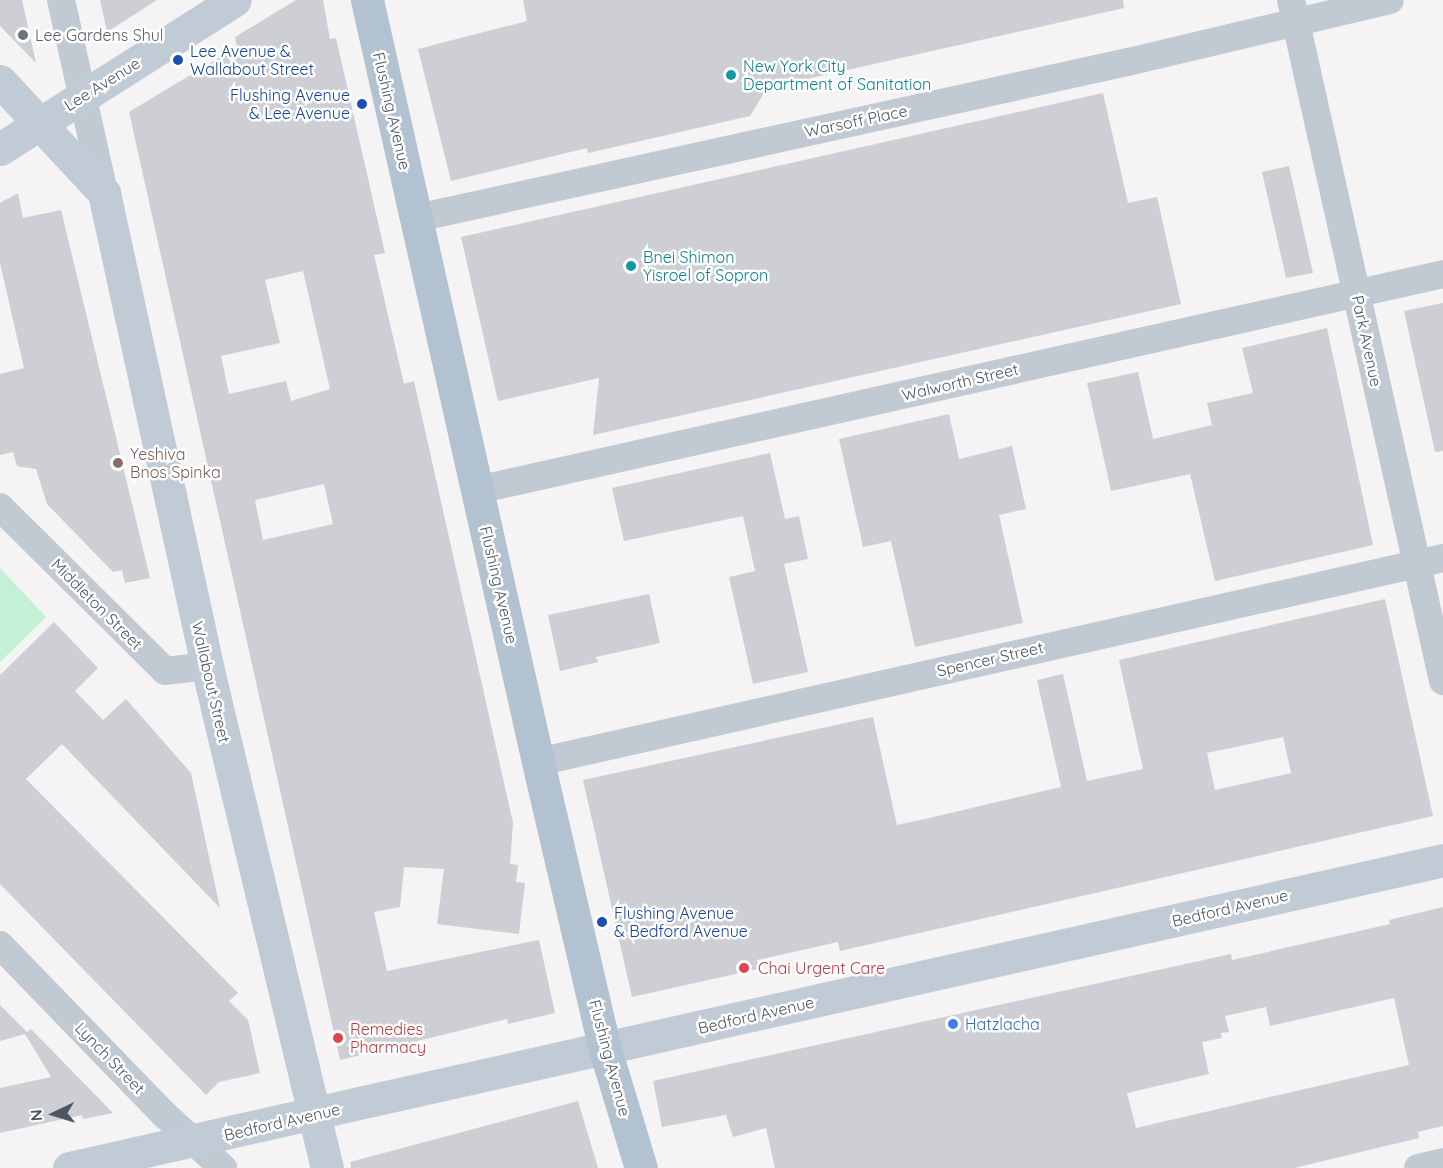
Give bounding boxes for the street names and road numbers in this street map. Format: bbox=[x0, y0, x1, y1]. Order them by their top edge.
street label: Flushing Avenue bbox=[369, 50, 415, 172]
street label: Lee Avenue bbox=[61, 53, 143, 115]
street label: Warsoff Place bbox=[803, 101, 909, 141]
street label: Park Avenue bbox=[1348, 294, 1386, 388]
street label: Walworth Street bbox=[900, 359, 1020, 405]
street label: Flushing Avenue bbox=[476, 524, 522, 646]
street label: Middleton Street bbox=[47, 554, 147, 654]
street label: Wallabout Street bbox=[188, 619, 234, 745]
street label: Spencer Street bbox=[935, 637, 1045, 681]
street label: Bedford Avenue bbox=[1170, 885, 1290, 931]
street label: Bedford Avenue bbox=[696, 992, 816, 1038]
street label: Flushing Avenue bbox=[585, 998, 635, 1118]
street label: Lynch Street bbox=[71, 1018, 149, 1098]
street label: Bedford Avenue bbox=[222, 1099, 342, 1145]

